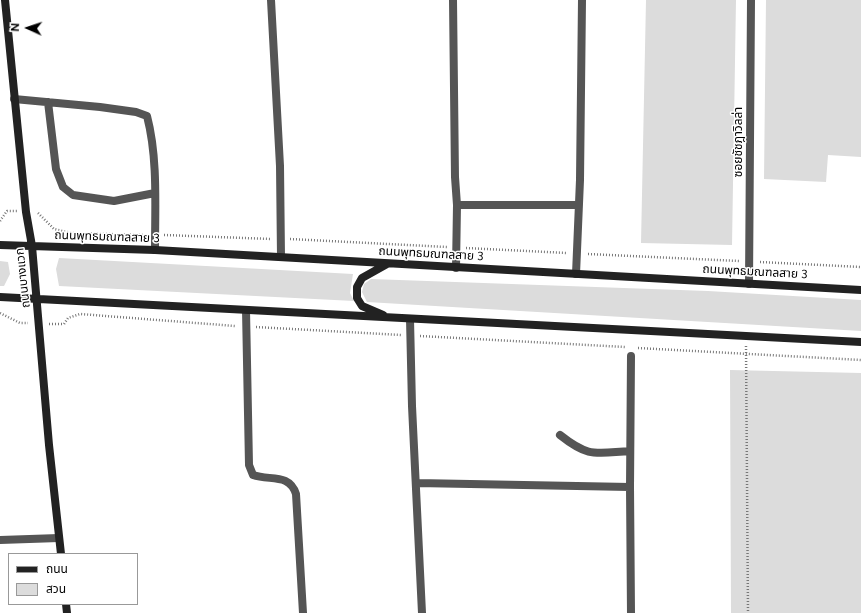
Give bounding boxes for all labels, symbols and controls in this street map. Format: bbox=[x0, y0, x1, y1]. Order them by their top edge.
north arrow bbox=[8, 8, 48, 48]
text: N bbox=[9, 23, 22, 32]
street label: ซอยชัชฎาวิลล่า bbox=[731, 107, 745, 177]
street label: ถนนพุทธมณฑลสาย 3 bbox=[54, 228, 160, 246]
street label: ถนนพุทธมณฑลสาย 3 bbox=[378, 244, 484, 264]
street label: ถนนบางแวก bbox=[13, 247, 33, 309]
street label: ถนนพุทธมณฑลสาย 3 bbox=[702, 262, 808, 282]
legend bbox=[8, 553, 138, 605]
text: ถนน bbox=[46, 562, 68, 576]
text: สวน bbox=[46, 582, 66, 596]

